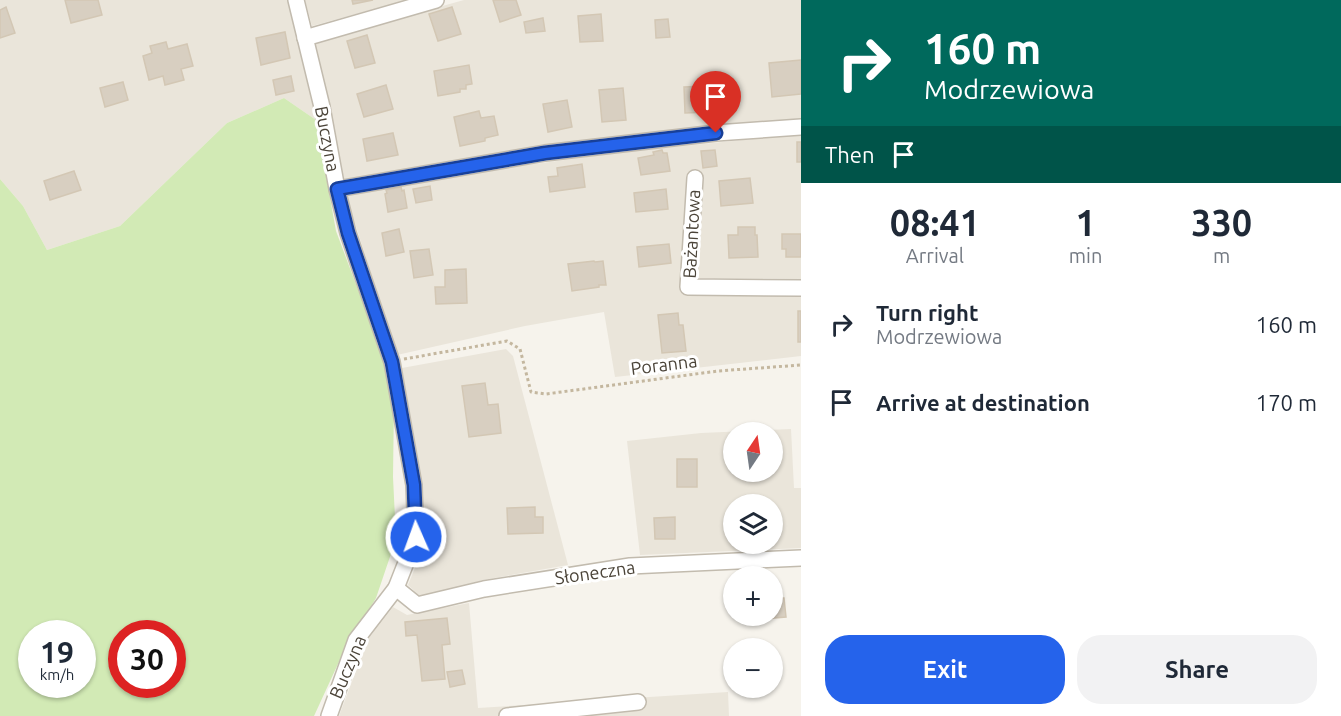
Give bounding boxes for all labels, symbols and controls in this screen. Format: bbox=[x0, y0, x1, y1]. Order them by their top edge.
icon: right bbox=[825, 24, 903, 102]
text: 160 m bbox=[924, 25, 1041, 72]
pin bbox=[690, 71, 741, 133]
text: Modrzewiowa bbox=[924, 74, 1094, 104]
icon: arrive bbox=[699, 80, 732, 113]
street label: Buczyna bbox=[312, 104, 344, 173]
icon: arrive bbox=[887, 138, 920, 171]
text: Then bbox=[825, 142, 875, 167]
street label: Bażantowa bbox=[679, 189, 703, 279]
text: 08:41 bbox=[890, 202, 980, 243]
text: 1 bbox=[1075, 202, 1096, 243]
text: 330 bbox=[1191, 202, 1252, 243]
text: Arrival bbox=[906, 244, 964, 267]
text: min bbox=[1069, 244, 1102, 267]
text: m bbox=[1213, 244, 1230, 267]
text: Turn right bbox=[876, 300, 978, 325]
icon: right bbox=[825, 308, 858, 341]
text: 160 m bbox=[1256, 312, 1317, 337]
text: Modrzewiowa bbox=[876, 325, 1002, 348]
street label: Poranna bbox=[629, 350, 698, 378]
icon: arrive bbox=[825, 386, 858, 419]
text: Arrive at destination bbox=[876, 390, 1090, 415]
text: 170 m bbox=[1256, 390, 1317, 415]
north arrow bbox=[723, 422, 783, 482]
map controls bbox=[723, 422, 783, 698]
button: layers bbox=[723, 494, 783, 554]
position arrow bbox=[384, 505, 448, 569]
street label: Słoneczna bbox=[553, 556, 636, 588]
button: + bbox=[723, 566, 783, 626]
speed limit sign: 30 bbox=[108, 620, 186, 698]
street label: Buczyna bbox=[325, 632, 369, 701]
text: 19 bbox=[40, 635, 74, 669]
button: Exit bbox=[825, 635, 1065, 704]
button: Share bbox=[1077, 635, 1317, 704]
button: − bbox=[723, 638, 783, 698]
text: km/h bbox=[40, 666, 74, 683]

